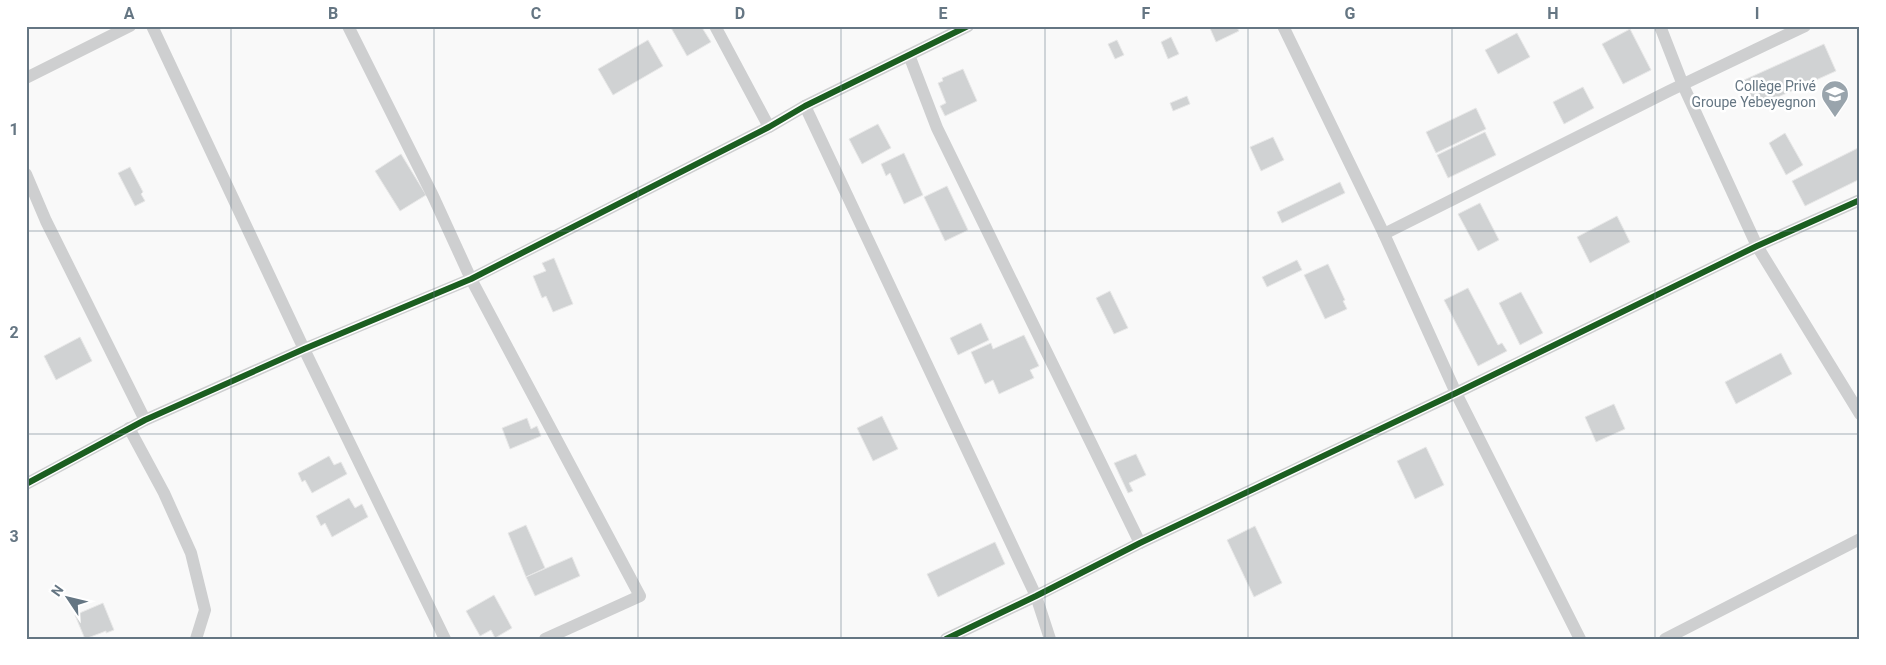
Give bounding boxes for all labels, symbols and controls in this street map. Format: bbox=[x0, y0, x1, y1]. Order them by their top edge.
text: A bbox=[124, 4, 135, 23]
text: B bbox=[328, 4, 338, 23]
text: C bbox=[531, 4, 541, 23]
text: D bbox=[735, 4, 745, 23]
text: E bbox=[939, 4, 948, 23]
text: F bbox=[1142, 4, 1151, 23]
text: G bbox=[1345, 4, 1356, 23]
text: H bbox=[1547, 4, 1559, 23]
text: I bbox=[1755, 4, 1759, 23]
place label: Collège Privé Groupe Yebeyegnon bbox=[1692, 78, 1816, 110]
school or university icon: Collège Privé Groupe Yebeyegnon bbox=[1820, 79, 1850, 118]
text: 1 bbox=[9, 120, 19, 139]
text: 2 bbox=[9, 323, 19, 342]
text: 3 bbox=[9, 527, 19, 546]
north arrow bbox=[42, 572, 92, 622]
text: N bbox=[48, 582, 67, 599]

